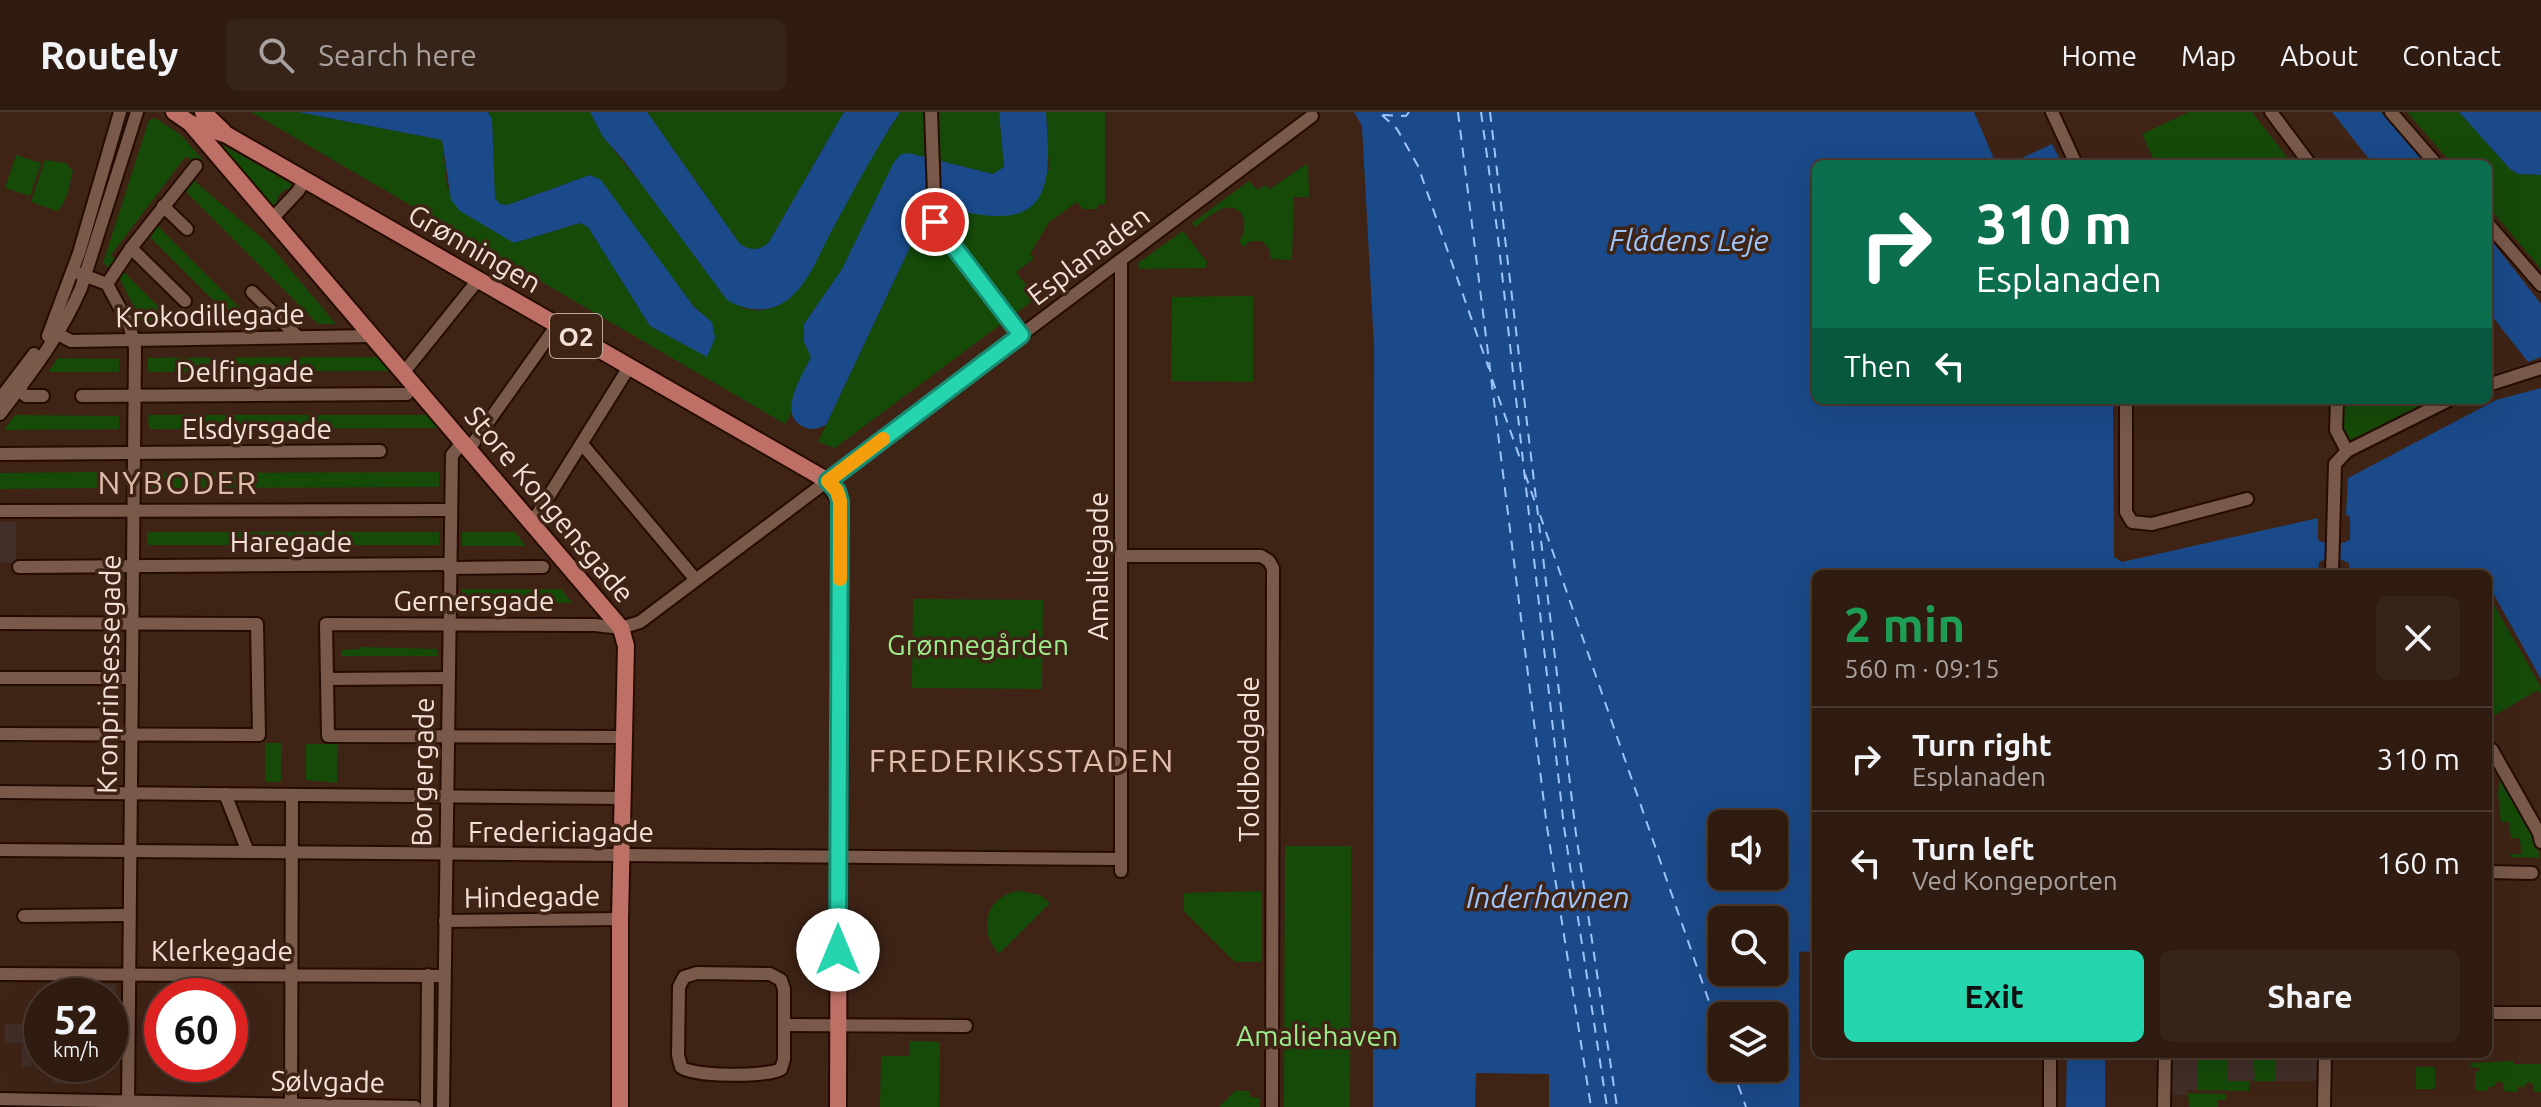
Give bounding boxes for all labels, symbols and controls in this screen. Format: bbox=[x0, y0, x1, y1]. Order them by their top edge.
search box bbox=[226, 19, 786, 91]
icon: search bbox=[254, 33, 298, 77]
text: Routely bbox=[40, 34, 178, 76]
text: Search here bbox=[318, 38, 477, 72]
text: Home bbox=[2062, 40, 2137, 71]
text: Map bbox=[2181, 40, 2236, 71]
text: About bbox=[2280, 40, 2358, 71]
text: Contact bbox=[2402, 40, 2501, 71]
pin bbox=[901, 188, 969, 256]
icon: right bbox=[1844, 192, 1948, 296]
text: 310 m bbox=[1976, 192, 2132, 255]
street label: Grønningen bbox=[403, 198, 547, 298]
street label: Esplanaden bbox=[1021, 199, 1155, 311]
icon: arrive bbox=[913, 200, 957, 244]
water label: Flådens Leje bbox=[1609, 223, 1769, 257]
text: Esplanaden bbox=[1976, 258, 2161, 299]
street label: Krokodillegade bbox=[115, 298, 305, 332]
road number: O2 bbox=[550, 314, 602, 358]
icon: left bbox=[1928, 344, 1972, 388]
text: Then bbox=[1844, 349, 1912, 383]
street label: Delfingade bbox=[176, 356, 314, 387]
street label: Store Kongensgade bbox=[459, 400, 641, 608]
street label: Elsdyrsgade bbox=[182, 413, 332, 444]
district label: NYBODER bbox=[97, 464, 259, 500]
street label: Amaliegade bbox=[1082, 492, 1113, 640]
street label: Haregade bbox=[230, 526, 352, 557]
street label: Kronprinsessegade bbox=[90, 554, 126, 794]
street label: Gernersgade bbox=[393, 585, 555, 616]
button: close bbox=[2376, 596, 2460, 680]
text: 2 min bbox=[1844, 597, 1965, 651]
park label: Grønnegården bbox=[887, 629, 1069, 660]
text: 560 m · 09:15 bbox=[1844, 654, 2000, 683]
street label: Toldbodgade bbox=[1233, 676, 1264, 842]
street label: Borgergade bbox=[405, 697, 439, 847]
text: Turn right bbox=[1912, 728, 2052, 762]
icon: right bbox=[1844, 737, 1888, 781]
district label: FREDERIKSSTADEN bbox=[869, 742, 1175, 778]
text: 310 m bbox=[2376, 742, 2460, 776]
text: Esplanaden bbox=[1912, 762, 2046, 791]
map controls bbox=[1708, 810, 1788, 1082]
button: sound bbox=[1708, 810, 1788, 890]
street label: Fredericiagade bbox=[468, 816, 654, 847]
text: Turn left bbox=[1912, 832, 2034, 866]
icon: left bbox=[1844, 841, 1888, 885]
text: 160 m bbox=[2376, 846, 2460, 880]
text: Ved Kongeporten bbox=[1912, 866, 2118, 895]
street label: Hindegade bbox=[463, 879, 601, 913]
water label: Inderhavnen bbox=[1466, 880, 1630, 914]
button: search bbox=[1708, 906, 1788, 986]
position arrow bbox=[796, 908, 880, 992]
street label: Klerkegade bbox=[151, 935, 293, 966]
button: Exit bbox=[1844, 950, 2144, 1042]
button: Share bbox=[2160, 950, 2460, 1042]
speed limit sign: 60 bbox=[144, 978, 248, 1082]
text: 52 bbox=[53, 997, 99, 1042]
button: layers bbox=[1708, 1002, 1788, 1082]
park label: Amaliehaven bbox=[1236, 1020, 1398, 1051]
text: km/h bbox=[53, 1038, 99, 1061]
street label: Sølvgade bbox=[271, 1065, 385, 1097]

